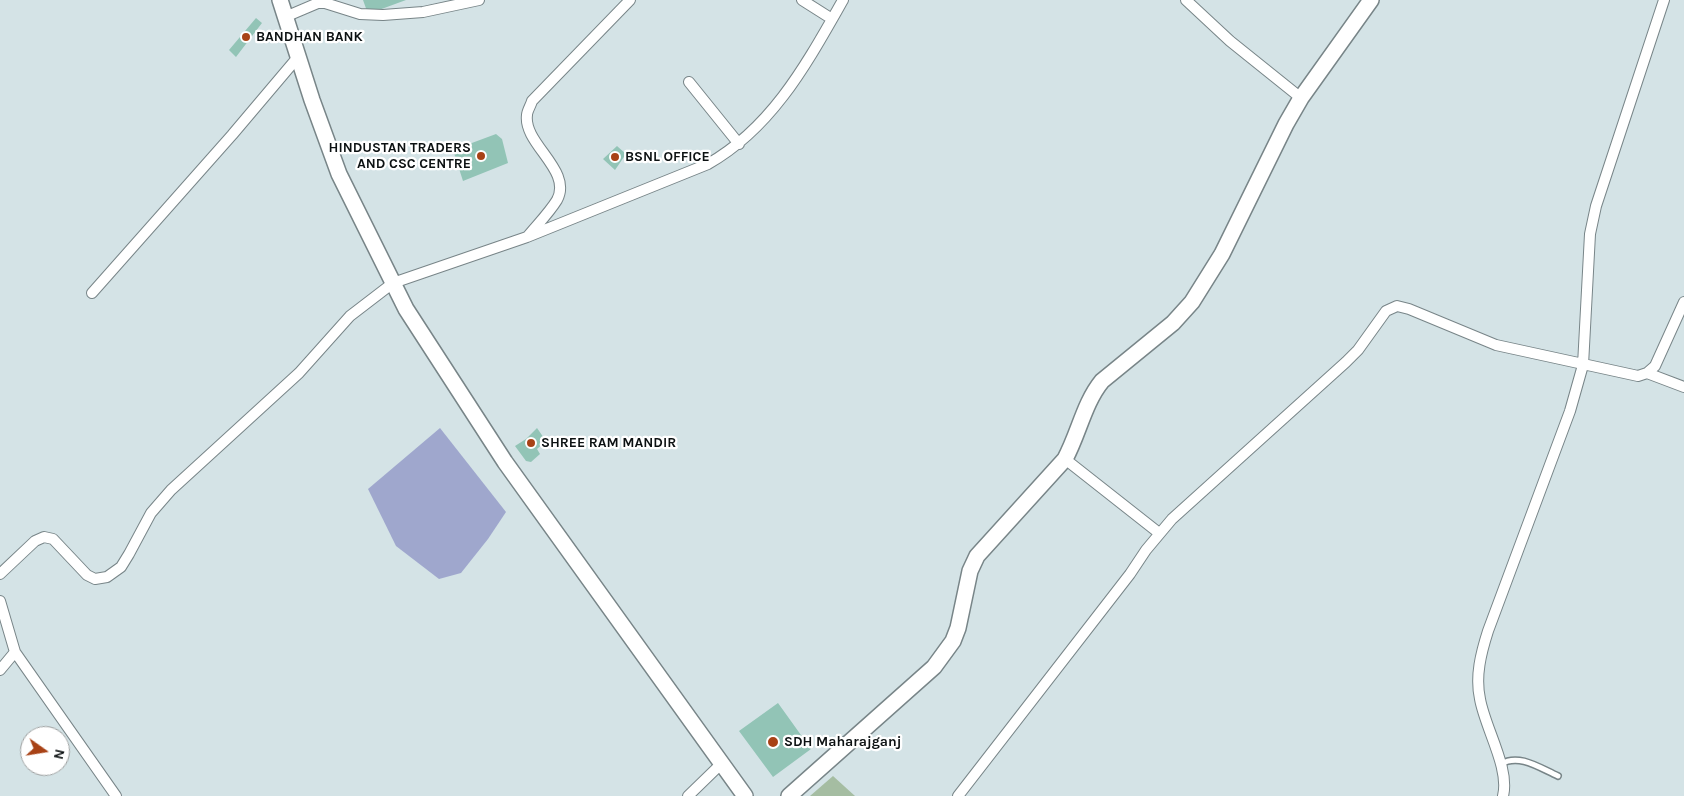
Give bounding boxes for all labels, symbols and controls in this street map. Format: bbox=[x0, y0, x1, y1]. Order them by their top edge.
place label: BANDHAN BANK bbox=[256, 29, 363, 45]
marker: BANDHAN BANK bbox=[240, 31, 252, 43]
place label: HINDUSTAN TRADERS AND CSC CENTRE bbox=[329, 140, 471, 172]
place label: BSNL OFFICE bbox=[625, 149, 710, 165]
marker: HINDUSTAN TRADERS AND CSC CENTRE bbox=[475, 150, 487, 162]
marker: BSNL OFFICE bbox=[609, 151, 621, 163]
place label: SHREE RAM MANDIR bbox=[541, 435, 676, 451]
marker: SHREE RAM MANDIR bbox=[525, 437, 537, 449]
north arrow bbox=[20, 726, 70, 776]
place label: SDH Maharajganj bbox=[784, 734, 901, 750]
marker: SDH Maharajganj bbox=[766, 735, 780, 749]
text: N bbox=[50, 747, 69, 761]

